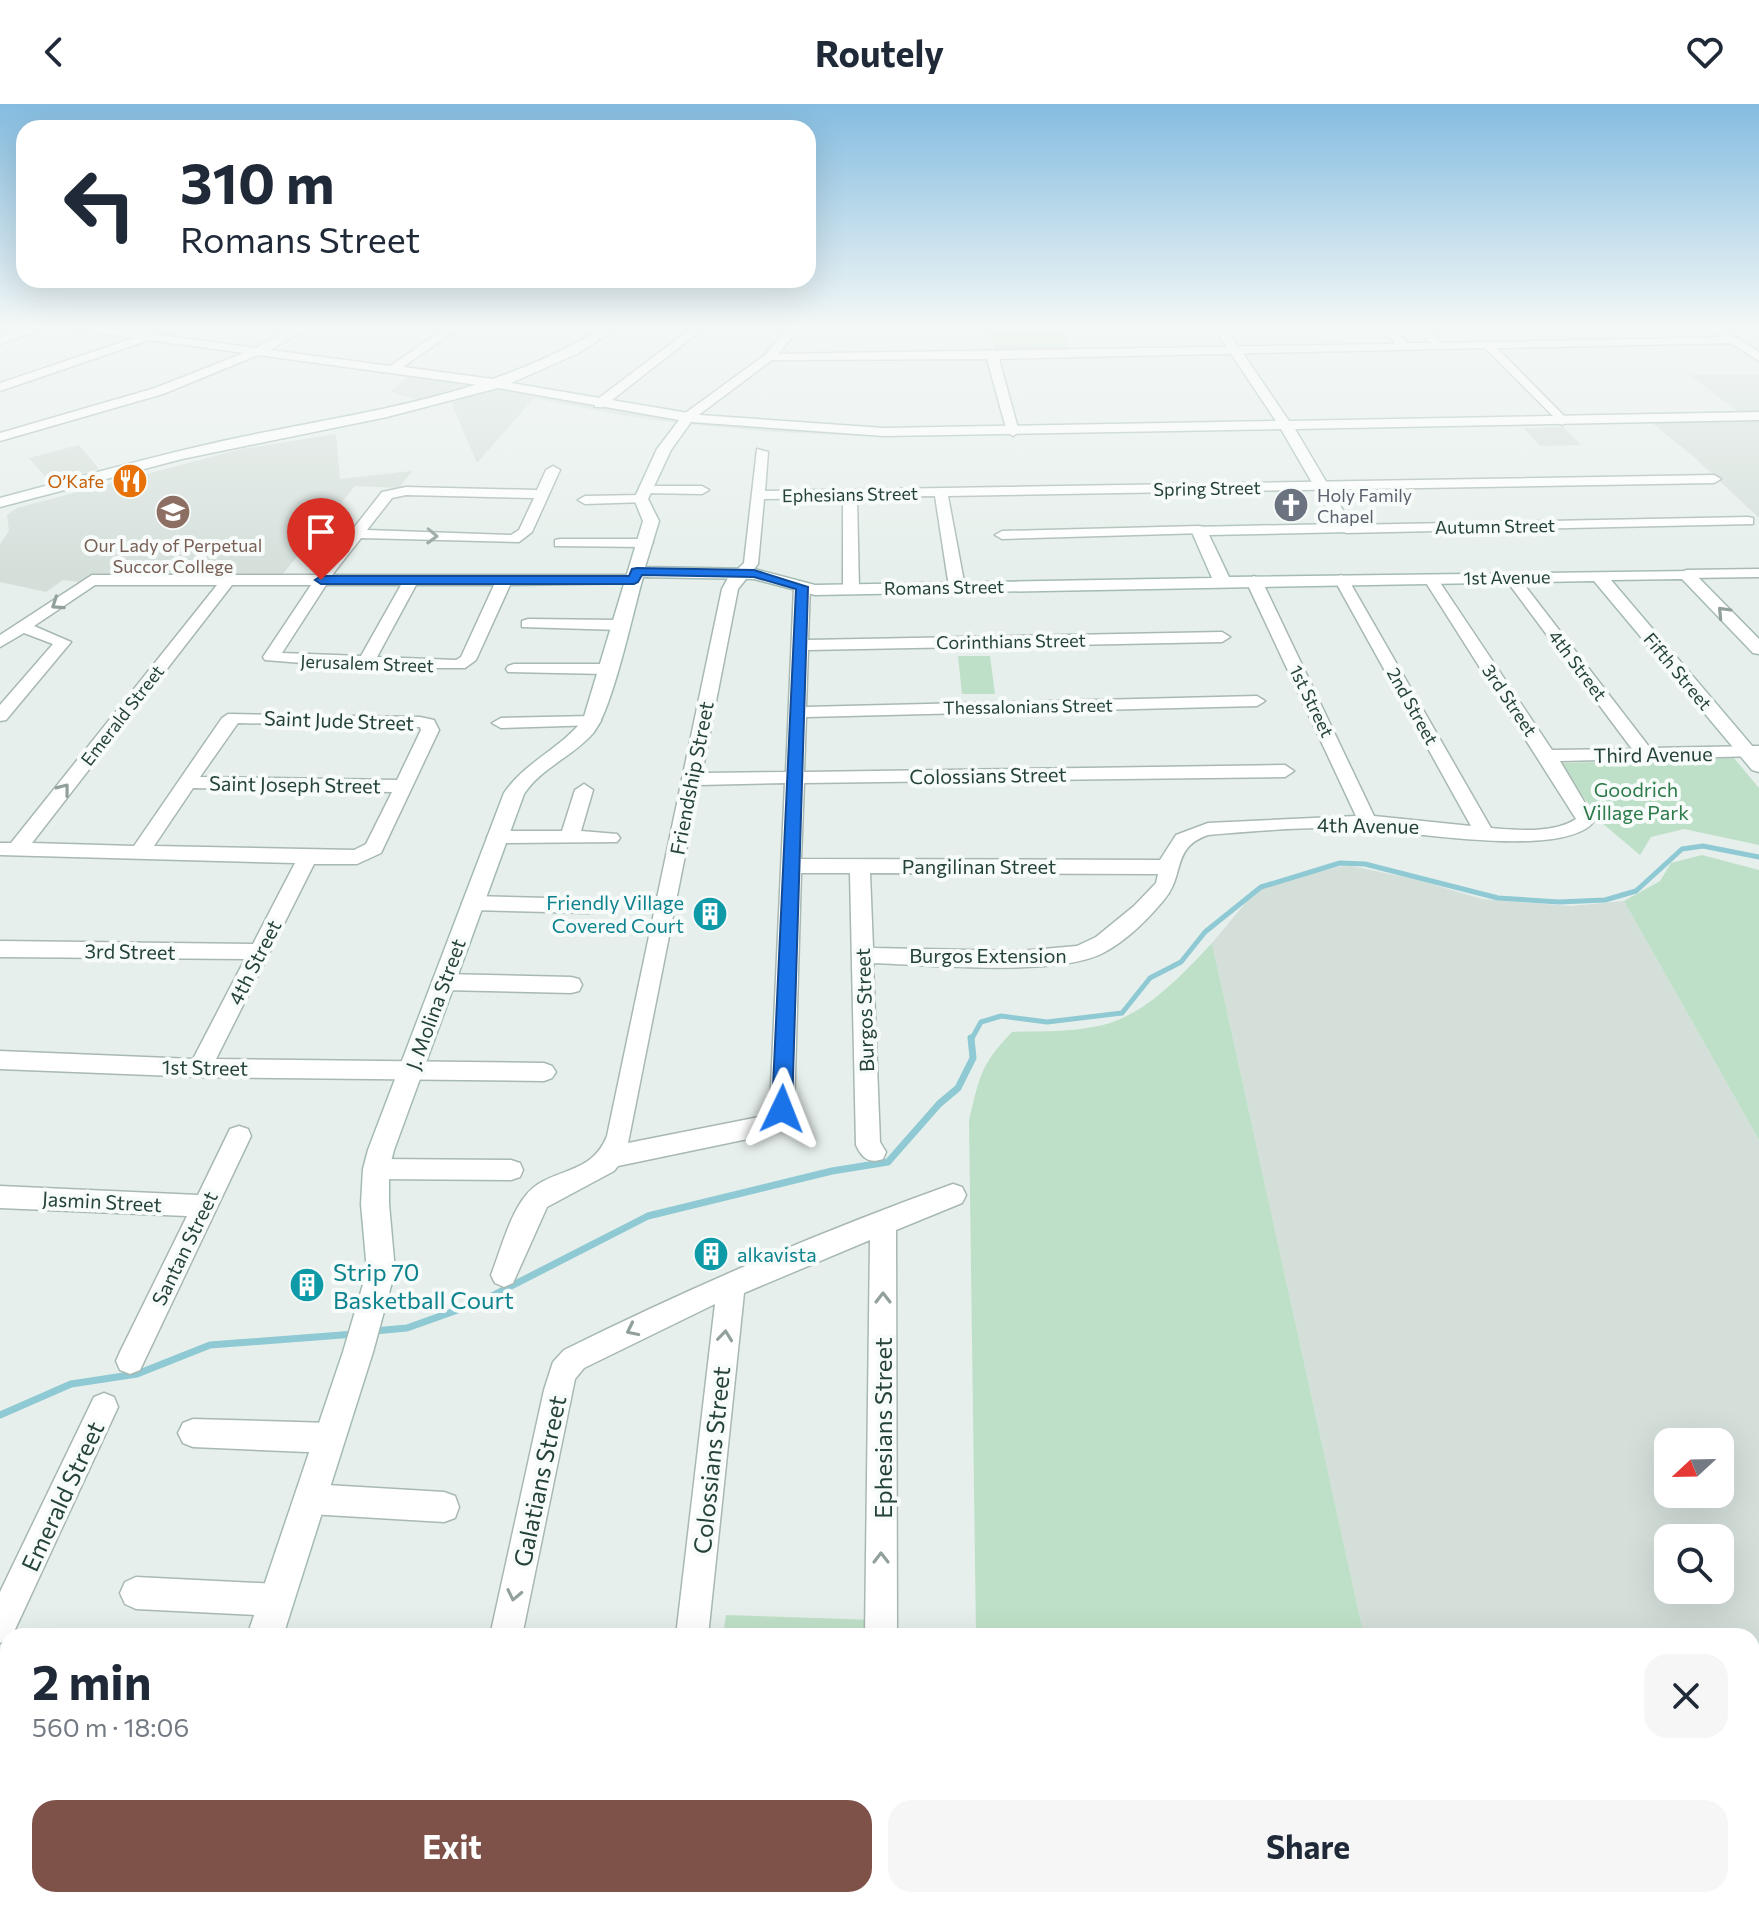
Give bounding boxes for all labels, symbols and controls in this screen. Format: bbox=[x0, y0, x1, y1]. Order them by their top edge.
icon: back bbox=[32, 30, 76, 74]
text: Routely bbox=[815, 30, 944, 74]
icon: heart bbox=[1683, 30, 1727, 74]
text: 310 m bbox=[180, 147, 335, 216]
icon: left bbox=[48, 152, 152, 256]
text: Romans Street bbox=[180, 216, 420, 260]
restaurant icon: O’Kafe bbox=[111, 462, 149, 500]
place label: O’Kafe bbox=[47, 470, 104, 492]
street label: Spring Street bbox=[1153, 476, 1261, 500]
street label: Ephesians Street bbox=[782, 482, 918, 506]
place label: Holy Family Chapel bbox=[1317, 484, 1412, 527]
church icon: Holy Family Chapel bbox=[1272, 486, 1310, 524]
school or university icon: Our Lady of Perpetual Succor College bbox=[154, 493, 192, 531]
pin bbox=[287, 498, 355, 580]
icon: arrive bbox=[299, 510, 343, 554]
street label: Autumn Street bbox=[1435, 514, 1555, 538]
one-way arrow bbox=[426, 528, 439, 545]
place label: Our Lady of Perpetual Succor College bbox=[84, 534, 262, 577]
street label: 1st Avenue bbox=[1463, 565, 1551, 589]
street label: Romans Street bbox=[884, 575, 1004, 599]
one-way arrow bbox=[51, 594, 66, 609]
one-way arrow bbox=[1718, 606, 1732, 621]
street label: 4th Street bbox=[1544, 625, 1612, 705]
street label: Fifth Street bbox=[1639, 628, 1717, 714]
street label: Corinthians Street bbox=[936, 629, 1086, 653]
street label: Jerusalem Street bbox=[300, 650, 434, 676]
street label: Emerald Street bbox=[76, 660, 168, 770]
street label: 3rd Street bbox=[1478, 660, 1542, 740]
street label: 1st Street bbox=[1285, 661, 1339, 741]
street label: 2nd Street bbox=[1383, 663, 1443, 749]
street label: Thessalonians Street bbox=[943, 694, 1113, 718]
street label: Friendship Street bbox=[664, 699, 718, 857]
street label: Saint Jude Street bbox=[263, 705, 415, 735]
street label: Third Avenue bbox=[1593, 741, 1713, 767]
street label: Colossians Street bbox=[909, 762, 1067, 788]
street label: Saint Joseph Street bbox=[209, 771, 381, 797]
park label: Goodrich Village Park bbox=[1583, 777, 1689, 824]
one-way arrow bbox=[54, 784, 69, 798]
street label: 4th Avenue bbox=[1317, 812, 1419, 838]
street label: Pangilinan Street bbox=[902, 854, 1056, 878]
place label: Friendly Village Covered Court bbox=[546, 890, 684, 937]
building icon: Friendly Village Covered Court bbox=[691, 895, 729, 933]
street label: 4th Street bbox=[222, 916, 286, 1008]
street label: J. Molina Street bbox=[400, 935, 470, 1073]
street label: 3rd Street bbox=[84, 938, 176, 964]
street label: Burgos Extension bbox=[909, 943, 1067, 967]
street label: Burgos Street bbox=[850, 948, 878, 1072]
street label: 1st Street bbox=[162, 1054, 248, 1080]
position arrow bbox=[740, 1067, 824, 1151]
street label: Jasmin Street bbox=[42, 1186, 162, 1216]
street label: Santan Street bbox=[146, 1187, 222, 1309]
building icon: alkavista bbox=[692, 1235, 730, 1273]
place label: alkavista bbox=[737, 1242, 817, 1266]
place label: Strip 70 Basketball Court bbox=[333, 1257, 514, 1314]
building icon: Strip 70 Basketball Court bbox=[288, 1266, 326, 1304]
one-way arrow bbox=[874, 1291, 892, 1304]
one-way arrow bbox=[626, 1320, 640, 1336]
one-way arrow bbox=[717, 1329, 734, 1342]
street label: Ephesians Street bbox=[868, 1337, 897, 1519]
street label: Colossians Street bbox=[687, 1365, 735, 1555]
street label: Galatians Street bbox=[507, 1393, 571, 1569]
street label: Emerald Street bbox=[15, 1416, 109, 1576]
north arrow bbox=[1654, 1428, 1734, 1508]
map controls bbox=[1654, 1428, 1734, 1604]
button: search bbox=[1654, 1524, 1734, 1604]
one-way arrow bbox=[872, 1551, 890, 1564]
one-way arrow bbox=[506, 1588, 523, 1602]
text: 2 min bbox=[32, 1651, 152, 1710]
button: close bbox=[1644, 1654, 1728, 1738]
text: 560 m · 18:06 bbox=[32, 1711, 189, 1742]
button: Exit bbox=[32, 1800, 872, 1892]
button: Share bbox=[888, 1800, 1728, 1892]

